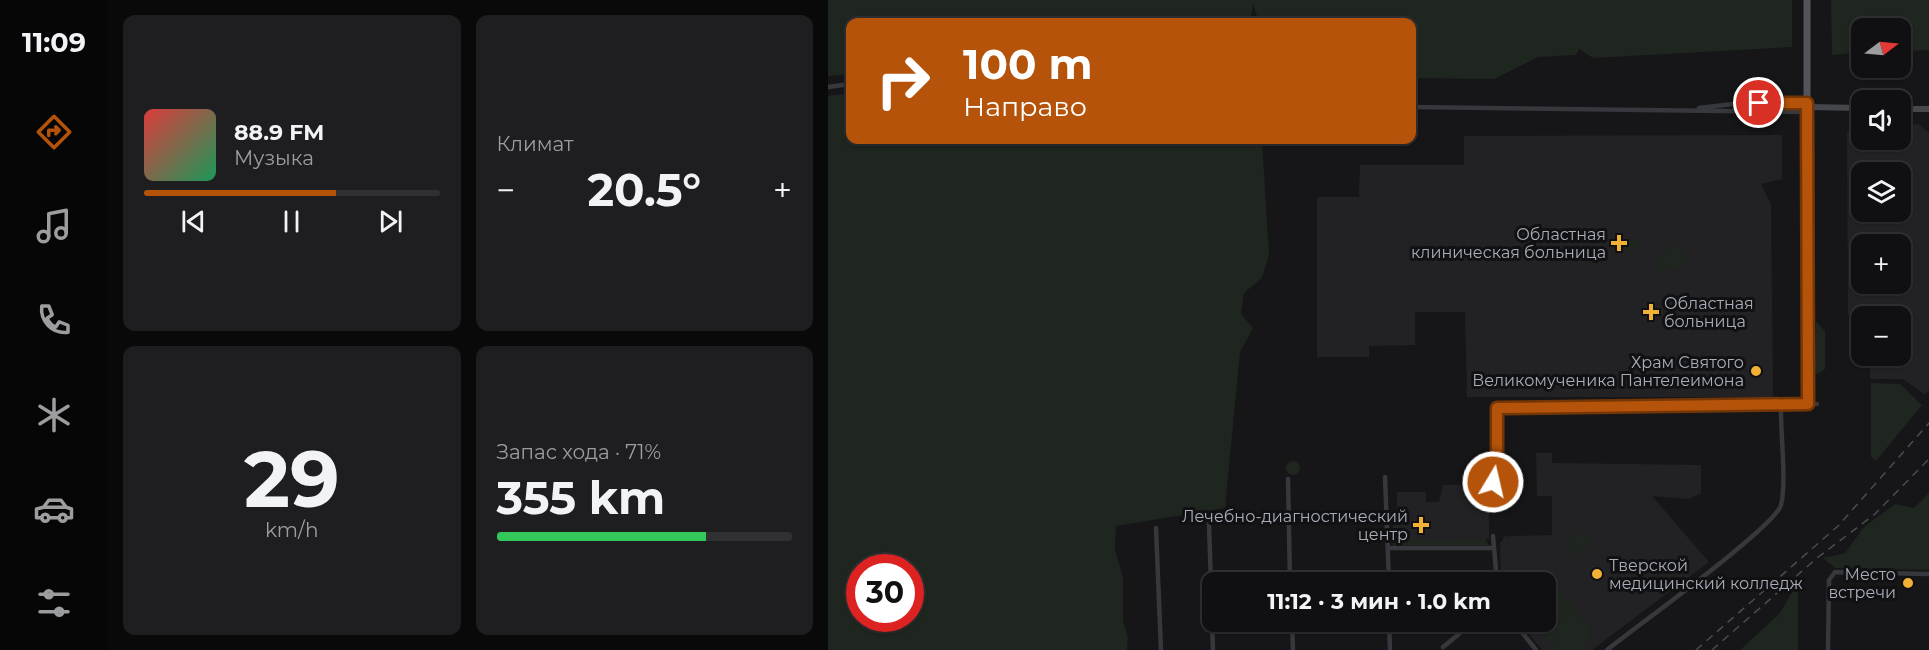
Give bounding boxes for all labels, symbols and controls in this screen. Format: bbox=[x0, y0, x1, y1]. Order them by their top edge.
north arrow bbox=[1851, 18, 1911, 78]
map controls bbox=[1851, 18, 1911, 366]
text: 11:09 bbox=[22, 26, 86, 59]
text: 100 m bbox=[963, 38, 1092, 90]
icon: right bbox=[864, 42, 942, 120]
pin bbox=[1733, 77, 1784, 128]
icon: arrive bbox=[1742, 86, 1775, 119]
text: Направо bbox=[963, 90, 1087, 123]
button: sound bbox=[1851, 90, 1911, 150]
icon: directions bbox=[33, 111, 75, 153]
text: 88.9 FM bbox=[234, 119, 324, 146]
text: Климат bbox=[497, 132, 574, 156]
text: Музыка bbox=[234, 146, 314, 170]
text: 20.5° bbox=[587, 162, 701, 217]
button: layers bbox=[1851, 162, 1911, 222]
text: − bbox=[497, 170, 515, 210]
text: + bbox=[773, 170, 792, 210]
icon: music bbox=[33, 205, 75, 247]
icon: previous bbox=[177, 205, 210, 238]
icon: pause bbox=[275, 205, 308, 238]
icon: next bbox=[374, 205, 407, 238]
place label: Областная клиническая больница bbox=[1411, 225, 1606, 262]
marker: Областная клиническая больница bbox=[1610, 234, 1628, 252]
button: + bbox=[1851, 234, 1911, 294]
place label: Областная больница bbox=[1664, 294, 1754, 331]
icon: phone bbox=[33, 299, 75, 341]
marker: Областная больница bbox=[1642, 303, 1660, 321]
button: − bbox=[1851, 306, 1911, 366]
place label: Храм Святого Великомученика Пантелеимона bbox=[1472, 353, 1744, 390]
marker: Храм Святого Великомученика Пантелеимона bbox=[1749, 364, 1763, 378]
icon: climate bbox=[33, 394, 75, 436]
text: 29 bbox=[244, 431, 340, 527]
text: Запас хода · 71% bbox=[497, 440, 661, 464]
position arrow bbox=[1461, 450, 1525, 514]
text: 355 km bbox=[497, 470, 665, 525]
icon: car bbox=[33, 488, 75, 530]
place label: Лечебно-диагностический центр bbox=[1182, 507, 1408, 544]
marker: Лечебно-диагностический центр bbox=[1412, 516, 1430, 534]
text: km/h bbox=[265, 518, 318, 542]
speed limit sign: 30 bbox=[846, 554, 924, 632]
place label: Тверской медицинский колледж bbox=[1609, 556, 1803, 593]
place label: Место встречи bbox=[1828, 565, 1896, 602]
marker: Тверской медицинский колледж bbox=[1590, 567, 1604, 581]
marker: Место встречи bbox=[1901, 576, 1915, 590]
icon: filters bbox=[33, 582, 75, 624]
text: 11:12 · 3 мин · 1.0 km bbox=[1267, 588, 1491, 615]

